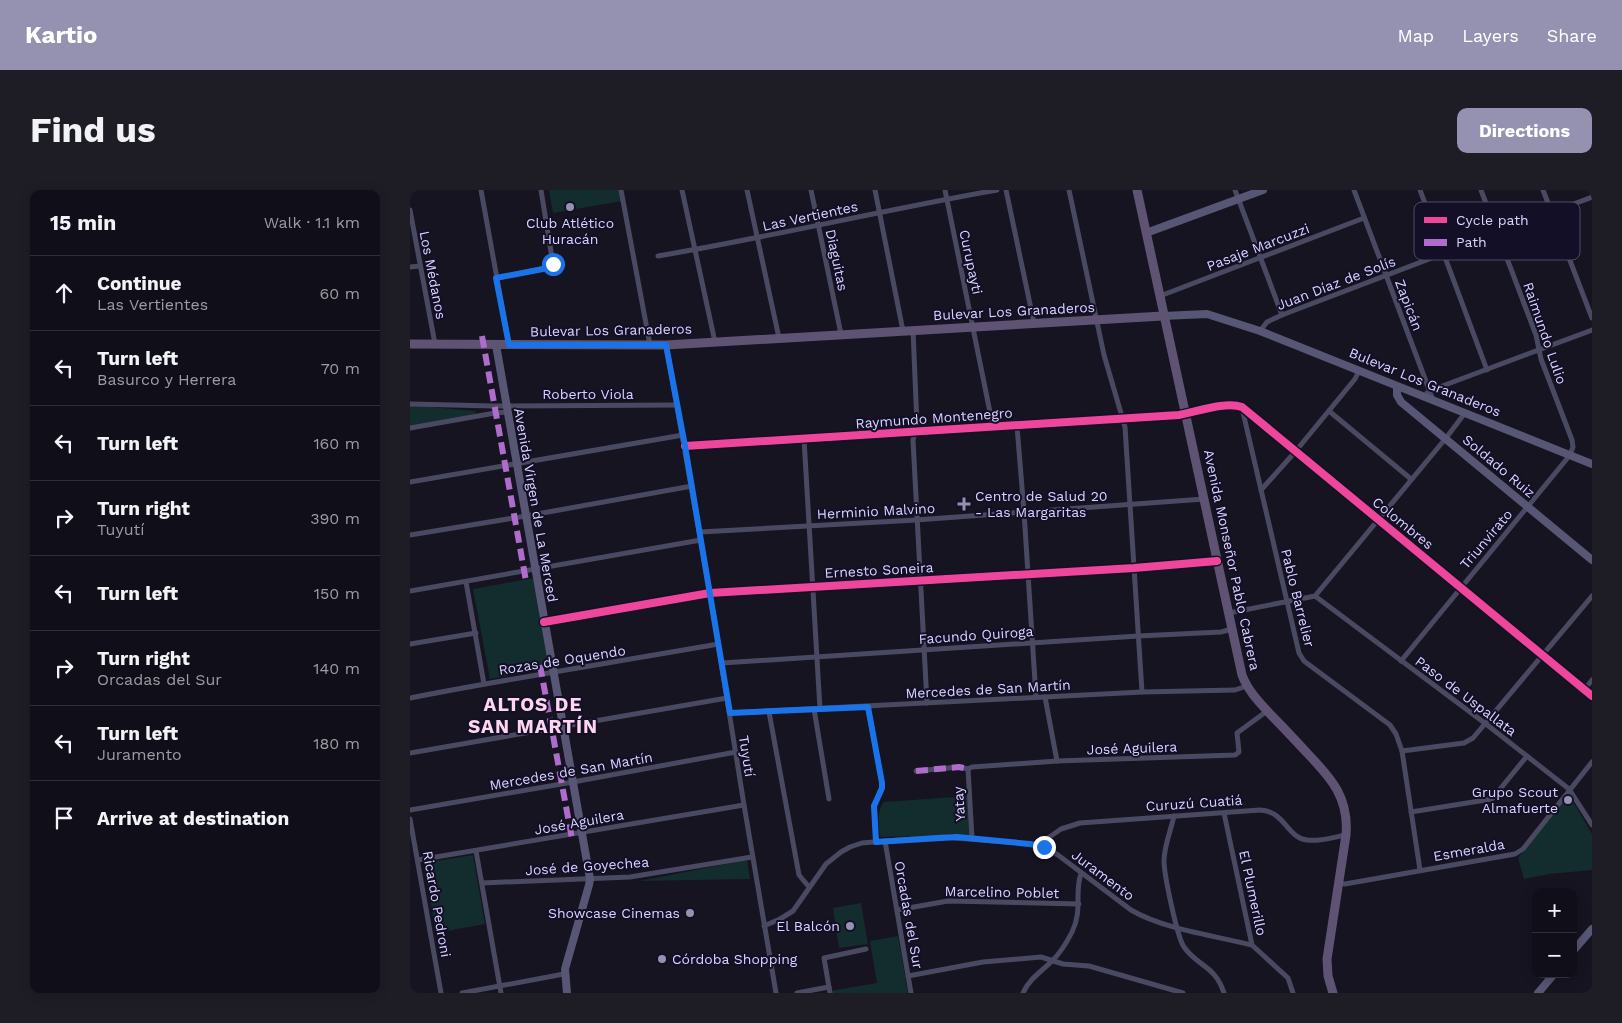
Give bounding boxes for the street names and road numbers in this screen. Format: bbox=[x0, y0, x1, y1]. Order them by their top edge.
street label: Las Vertientes bbox=[761, 198, 859, 234]
street label: Pasaje Marcuzzi bbox=[1204, 220, 1312, 274]
street label: Diaguitas bbox=[823, 228, 851, 292]
street label: Curupayti bbox=[956, 228, 986, 296]
street label: Los Médanos bbox=[417, 229, 449, 321]
street label: Juan Díaz de Solís bbox=[1274, 253, 1398, 313]
street label: Zapicán bbox=[1392, 277, 1426, 333]
street label: Raimundo Lulio bbox=[1520, 280, 1570, 386]
street label: Bulevar Los Granaderos bbox=[933, 299, 1095, 323]
street label: Bulevar Los Granaderos bbox=[530, 321, 692, 339]
street label: Bulevar Los Granaderos bbox=[1347, 344, 1503, 420]
street label: Roberto Viola bbox=[542, 386, 634, 402]
street label: Raymundo Montenegro bbox=[855, 405, 1013, 431]
street label: Avenida Virgen de La Merced bbox=[511, 407, 561, 603]
street label: Soldado Ruiz bbox=[1460, 431, 1538, 501]
street label: Avenida Monseñor Pablo Cabrera bbox=[1201, 448, 1263, 672]
street label: Colombres bbox=[1369, 494, 1437, 552]
street label: Herminio Malvino bbox=[816, 500, 936, 522]
street label: Triunvirato bbox=[1457, 506, 1515, 572]
street label: Pablo Barrelier bbox=[1278, 547, 1318, 649]
street label: Ernesto Soneira bbox=[824, 559, 934, 581]
street label: Facundo Quiroga bbox=[918, 623, 1034, 647]
street label: Rozas de Oquendo bbox=[497, 642, 627, 678]
street label: Paso de Uspallata bbox=[1412, 653, 1520, 739]
street label: Mercedes de San Martín bbox=[905, 677, 1071, 701]
street label: Tuyutí bbox=[736, 734, 758, 778]
street label: José Aguilera bbox=[1086, 738, 1178, 758]
street label: Mercedes de San Martín bbox=[488, 749, 654, 793]
street label: Yatay bbox=[950, 785, 968, 822]
street label: Curuzú Cuatiá bbox=[1145, 792, 1243, 814]
street label: José Aguilera bbox=[533, 806, 625, 838]
street label: Esmeralda bbox=[1432, 836, 1506, 864]
street label: Juramento bbox=[1069, 846, 1137, 904]
street label: El Plumerillo bbox=[1236, 849, 1270, 937]
street label: Ricardo Pedroni bbox=[420, 850, 454, 958]
street label: José de Goyechea bbox=[524, 854, 650, 878]
street label: Orcadas del Sur bbox=[892, 860, 926, 970]
street label: Marcelino Poblet bbox=[945, 883, 1060, 901]

